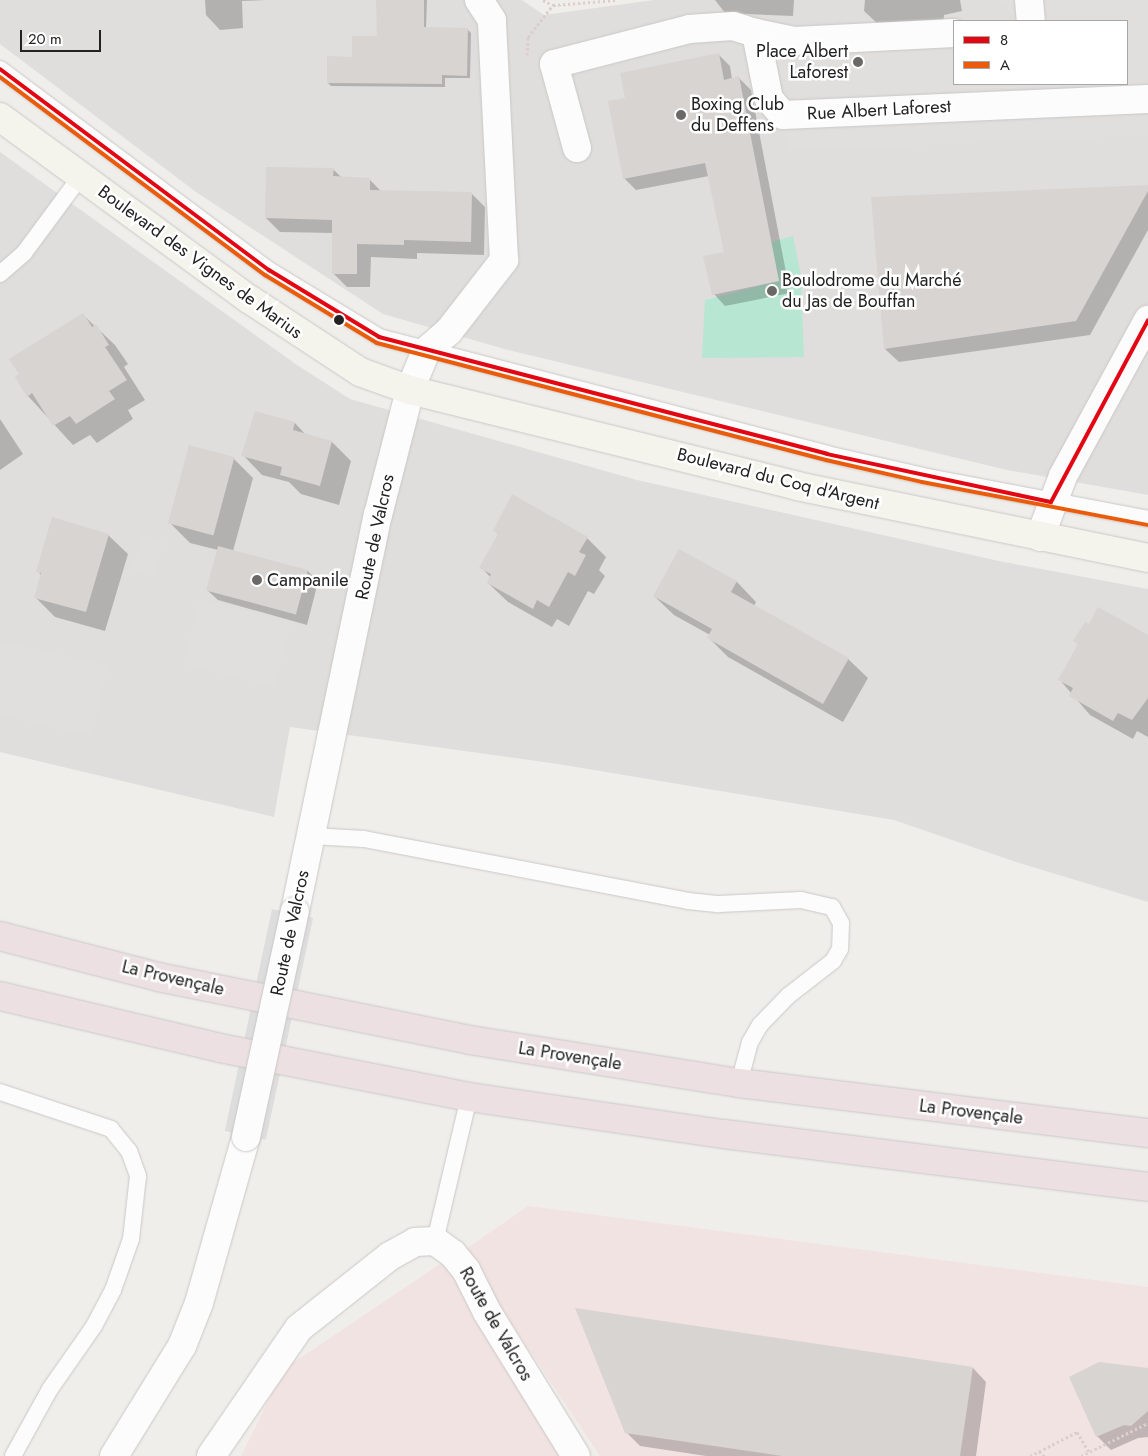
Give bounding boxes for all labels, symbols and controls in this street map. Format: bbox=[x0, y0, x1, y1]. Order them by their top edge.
scale bar bbox=[22, 20, 104, 52]
legend bbox=[953, 20, 1128, 85]
text: 20 m bbox=[28, 28, 62, 50]
text: 8 bbox=[1000, 29, 1008, 51]
place label: Place Albert Laforest bbox=[756, 41, 848, 84]
text: A bbox=[1000, 54, 1010, 76]
marker: Place Albert Laforest bbox=[852, 56, 864, 68]
place label: Boxing Club du Deffens bbox=[691, 94, 784, 136]
street label: Rue Albert Laforest bbox=[806, 95, 952, 125]
marker: Boxing Club du Deffens bbox=[675, 109, 687, 121]
street label: Boulevard des Vignes de Marius bbox=[94, 181, 306, 343]
place label: Boulodrome du Marché du Jas de Bouffan bbox=[782, 270, 962, 312]
marker: Boulodrome du Marché du Jas de Bouffan bbox=[766, 285, 778, 297]
unlabelled marker bbox=[334, 315, 344, 325]
street label: Boulevard du Coq d'Argent bbox=[675, 443, 881, 515]
street label: Route de Valcros bbox=[351, 472, 399, 602]
place label: Campanile bbox=[267, 569, 348, 591]
marker: Campanile bbox=[251, 574, 263, 586]
street label: Route de Valcros bbox=[266, 868, 314, 998]
street label: La Provençale bbox=[120, 956, 226, 1000]
street label: La Provençale bbox=[517, 1037, 623, 1075]
street label: La Provençale bbox=[918, 1095, 1024, 1129]
street label: Route de Valcros bbox=[455, 1263, 537, 1385]

